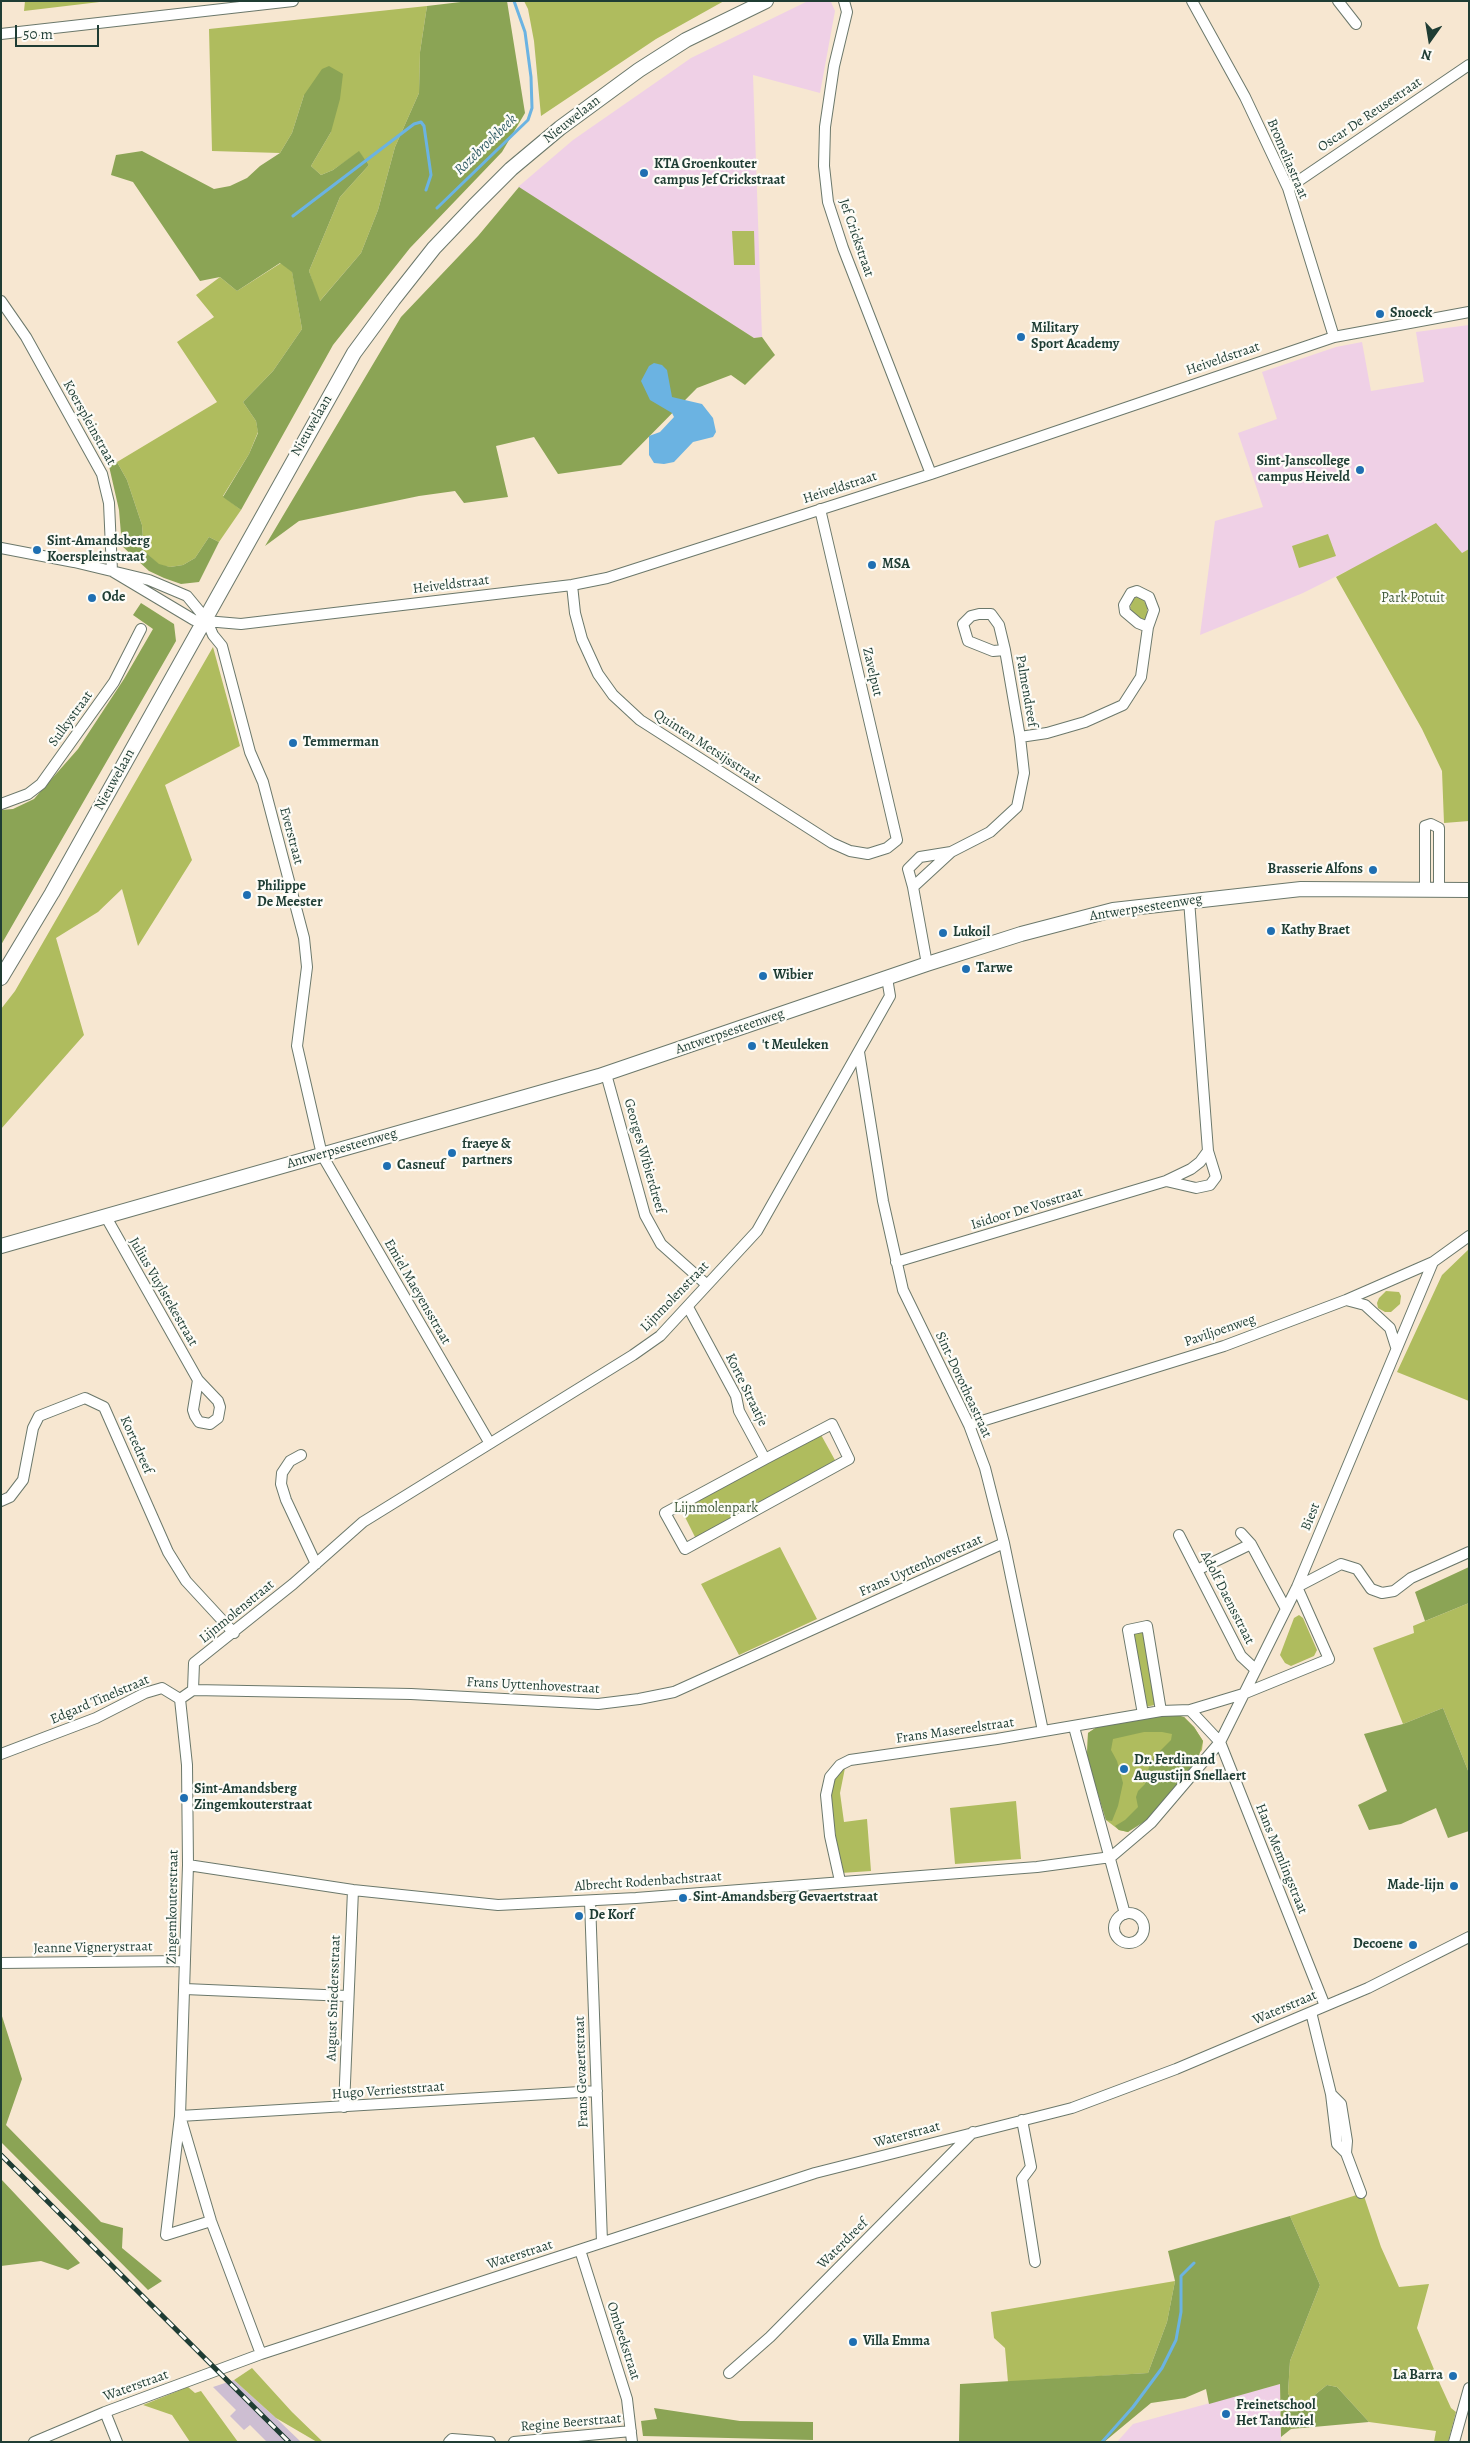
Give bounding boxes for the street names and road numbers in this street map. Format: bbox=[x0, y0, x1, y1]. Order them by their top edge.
street label: Oscar De Reusestraat bbox=[1315, 74, 1425, 156]
street label: Nieuwelaan bbox=[540, 93, 604, 147]
street label: Bromeliastraat bbox=[1263, 116, 1311, 202]
street label: Jef Crickstraat bbox=[835, 197, 877, 279]
street label: Heiveldstraat bbox=[1184, 339, 1262, 379]
street label: Koerspleinstraat bbox=[59, 378, 119, 468]
street label: Nieuwelaan bbox=[288, 392, 336, 460]
street label: Heiveldstraat bbox=[801, 468, 879, 508]
street label: Heiveldstraat bbox=[412, 572, 490, 598]
street label: Zavelput bbox=[858, 646, 886, 698]
street label: Palmendreef bbox=[1011, 654, 1041, 728]
street label: Sulkystraat bbox=[45, 688, 97, 750]
street label: Quinten Metsijsstraat bbox=[650, 706, 764, 788]
street label: Nieuwelaan bbox=[91, 746, 139, 814]
street label: Everstraat bbox=[275, 806, 307, 866]
street label: Antwerpsesteenweg bbox=[1089, 891, 1203, 925]
street label: Antwerpsesteenweg bbox=[673, 1006, 787, 1058]
street label: Georges Wibierdreef bbox=[620, 1097, 668, 1215]
street label: Antwerpsesteenweg bbox=[285, 1125, 399, 1173]
street label: Isidoor De Vosstraat bbox=[969, 1184, 1085, 1234]
street label: Julius Vuylstekestraat bbox=[125, 1235, 201, 1349]
street label: Emiel Maeyensstraat bbox=[380, 1236, 454, 1348]
street label: Lijnmolenstraat bbox=[637, 1258, 713, 1336]
street label: Paviljoenweg bbox=[1182, 1311, 1258, 1351]
street label: Sint-Dorotheastraat bbox=[931, 1329, 995, 1441]
street label: Korte Straatje bbox=[721, 1351, 771, 1429]
street label: Kortedreef bbox=[116, 1413, 156, 1477]
street label: Biest bbox=[1298, 1501, 1324, 1533]
street label: Frans Uyttenhovestraat bbox=[857, 1531, 985, 1601]
street label: Adolf Daensstraat bbox=[1196, 1549, 1258, 1647]
street label: Lijnmolenstraat bbox=[196, 1577, 278, 1647]
street label: Edgard Tinelstraat bbox=[48, 1672, 152, 1728]
street label: Frans Uyttenhovestraat bbox=[466, 1674, 600, 1698]
street label: Frans Masereelstraat bbox=[895, 1714, 1015, 1748]
street label: Hans Memlingstraat bbox=[1251, 1801, 1311, 1917]
street label: Zingemkouterstraat bbox=[164, 1849, 182, 1965]
street label: Albrecht Rodenbachstraat bbox=[574, 1868, 722, 1896]
street label: August Sniedersstraat bbox=[323, 1935, 345, 2061]
street label: Jeanne Vignerystraat bbox=[33, 1939, 153, 1957]
street label: Waterstraat bbox=[1250, 1987, 1320, 2029]
street label: Frans Gevaertstraat bbox=[572, 2016, 592, 2128]
street label: Hugo Verrieststraat bbox=[331, 2079, 445, 2103]
street label: Waterstraat bbox=[872, 2118, 942, 2152]
street label: Waterdreef bbox=[814, 2215, 872, 2273]
street label: Waterstraat bbox=[485, 2237, 555, 2273]
street label: Ombeekstraat bbox=[602, 2300, 644, 2382]
street label: Waterstraat bbox=[101, 2367, 171, 2405]
street label: Regine Beerstraat bbox=[520, 2410, 622, 2436]

